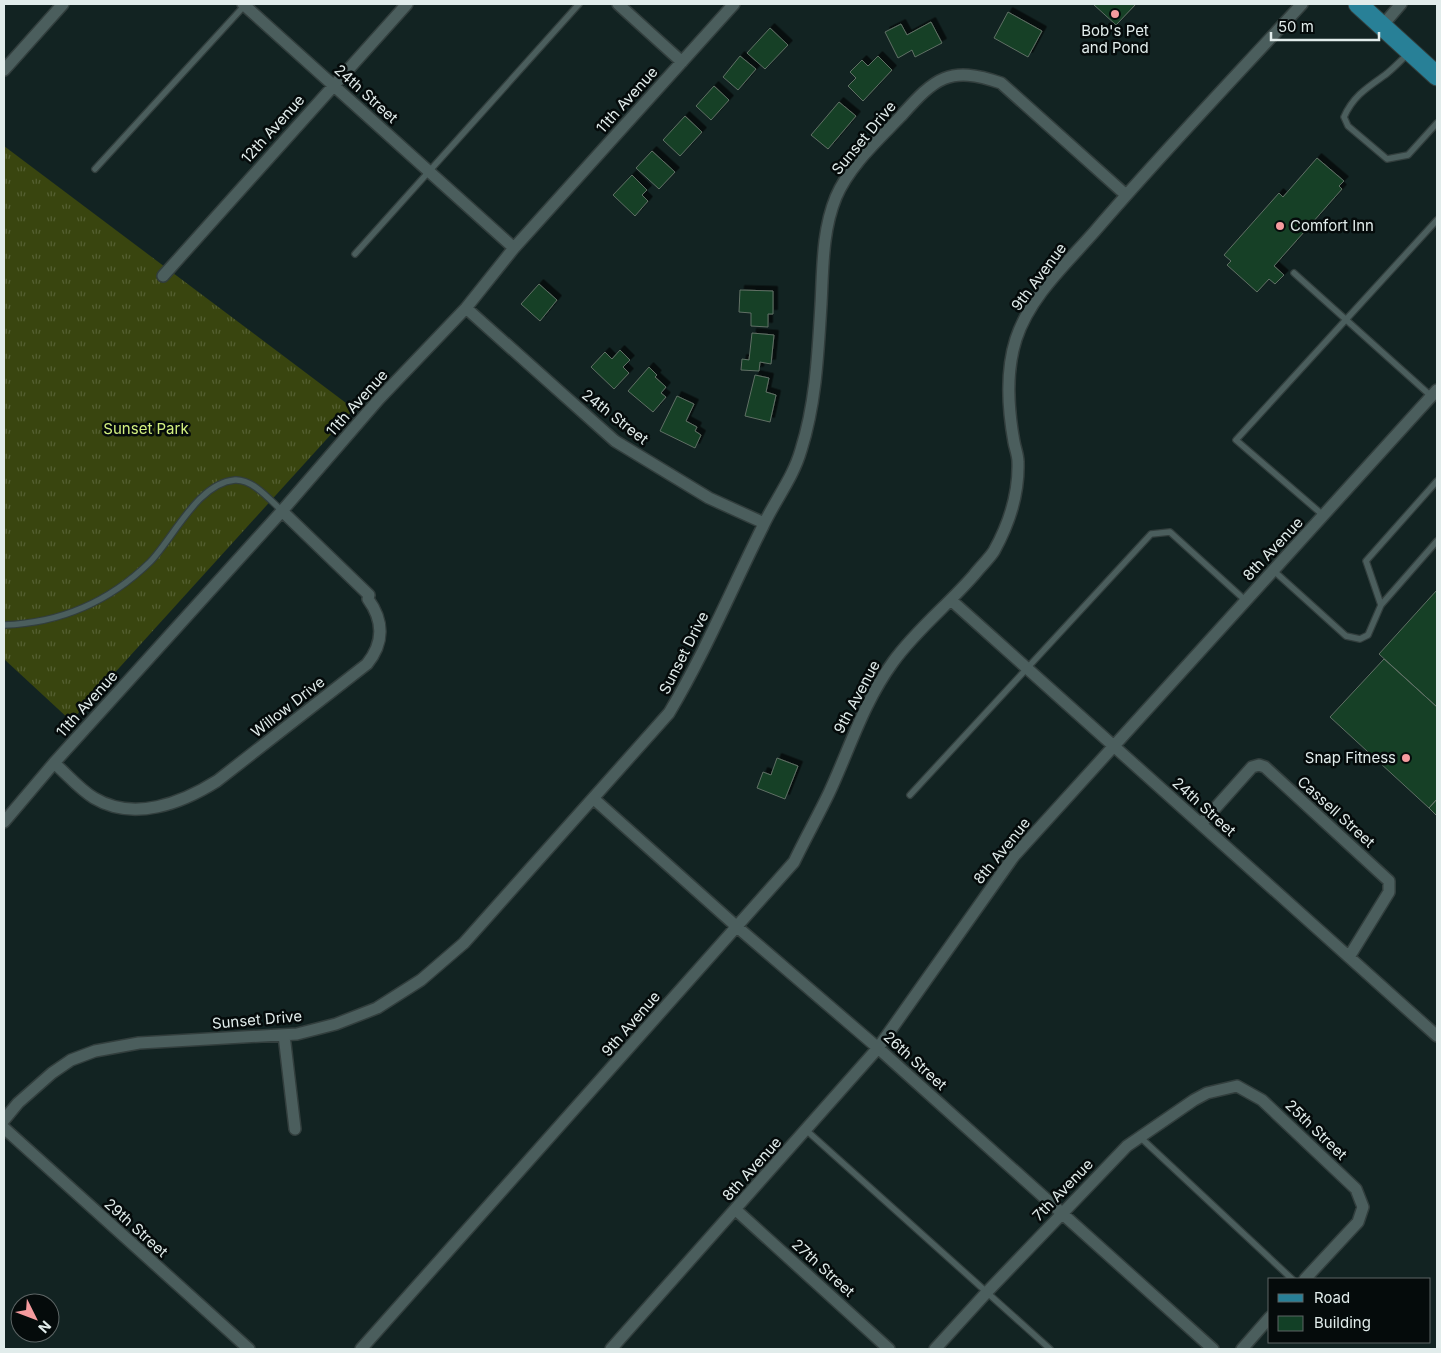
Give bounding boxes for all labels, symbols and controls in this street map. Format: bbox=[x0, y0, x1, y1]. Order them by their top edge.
marker: Bob's Pet and Pond bbox=[1109, 8, 1121, 20]
scale bar bbox=[1271, 10, 1378, 42]
text: 50 m bbox=[1278, 17, 1314, 36]
place label: Bob's Pet and Pond bbox=[1081, 21, 1149, 57]
street label: 24th Street bbox=[331, 60, 402, 127]
street label: 11th Avenue bbox=[592, 62, 661, 137]
street label: 12th Avenue bbox=[237, 90, 308, 167]
street label: Sunset Drive bbox=[827, 97, 900, 178]
place label: Comfort Inn bbox=[1290, 216, 1374, 235]
marker: Comfort Inn bbox=[1274, 220, 1286, 232]
street label: 9th Avenue bbox=[1007, 239, 1070, 314]
street label: 11th Avenue bbox=[322, 365, 391, 440]
street label: 24th Street bbox=[578, 385, 652, 448]
park label: Sunset Park bbox=[103, 419, 189, 438]
street label: 8th Avenue bbox=[1238, 513, 1307, 584]
street label: Sunset Drive bbox=[655, 608, 713, 697]
street label: 9th Avenue bbox=[829, 657, 884, 737]
street label: 11th Avenue bbox=[52, 666, 121, 741]
street label: Willow Drive bbox=[247, 672, 328, 741]
place label: Snap Fitness bbox=[1305, 748, 1396, 767]
marker: Snap Fitness bbox=[1400, 752, 1412, 764]
street label: Cassell Street bbox=[1294, 772, 1379, 851]
street label: 24th Street bbox=[1169, 773, 1240, 840]
street label: 8th Avenue bbox=[969, 814, 1034, 888]
street label: 9th Avenue bbox=[597, 987, 664, 1060]
street label: Sunset Drive bbox=[211, 1006, 303, 1033]
street label: 26th Street bbox=[880, 1027, 951, 1094]
street label: 25th Street bbox=[1281, 1096, 1351, 1164]
street label: 8th Avenue bbox=[718, 1133, 785, 1205]
street label: 7th Avenue bbox=[1028, 1155, 1097, 1225]
street label: 29th Street bbox=[101, 1194, 172, 1261]
street label: 27th Street bbox=[788, 1234, 859, 1301]
legend bbox=[1268, 1278, 1431, 1343]
text: Road bbox=[1314, 1288, 1350, 1307]
north arrow bbox=[10, 1293, 60, 1343]
text: Building bbox=[1314, 1313, 1371, 1332]
text: N bbox=[35, 1317, 55, 1337]

